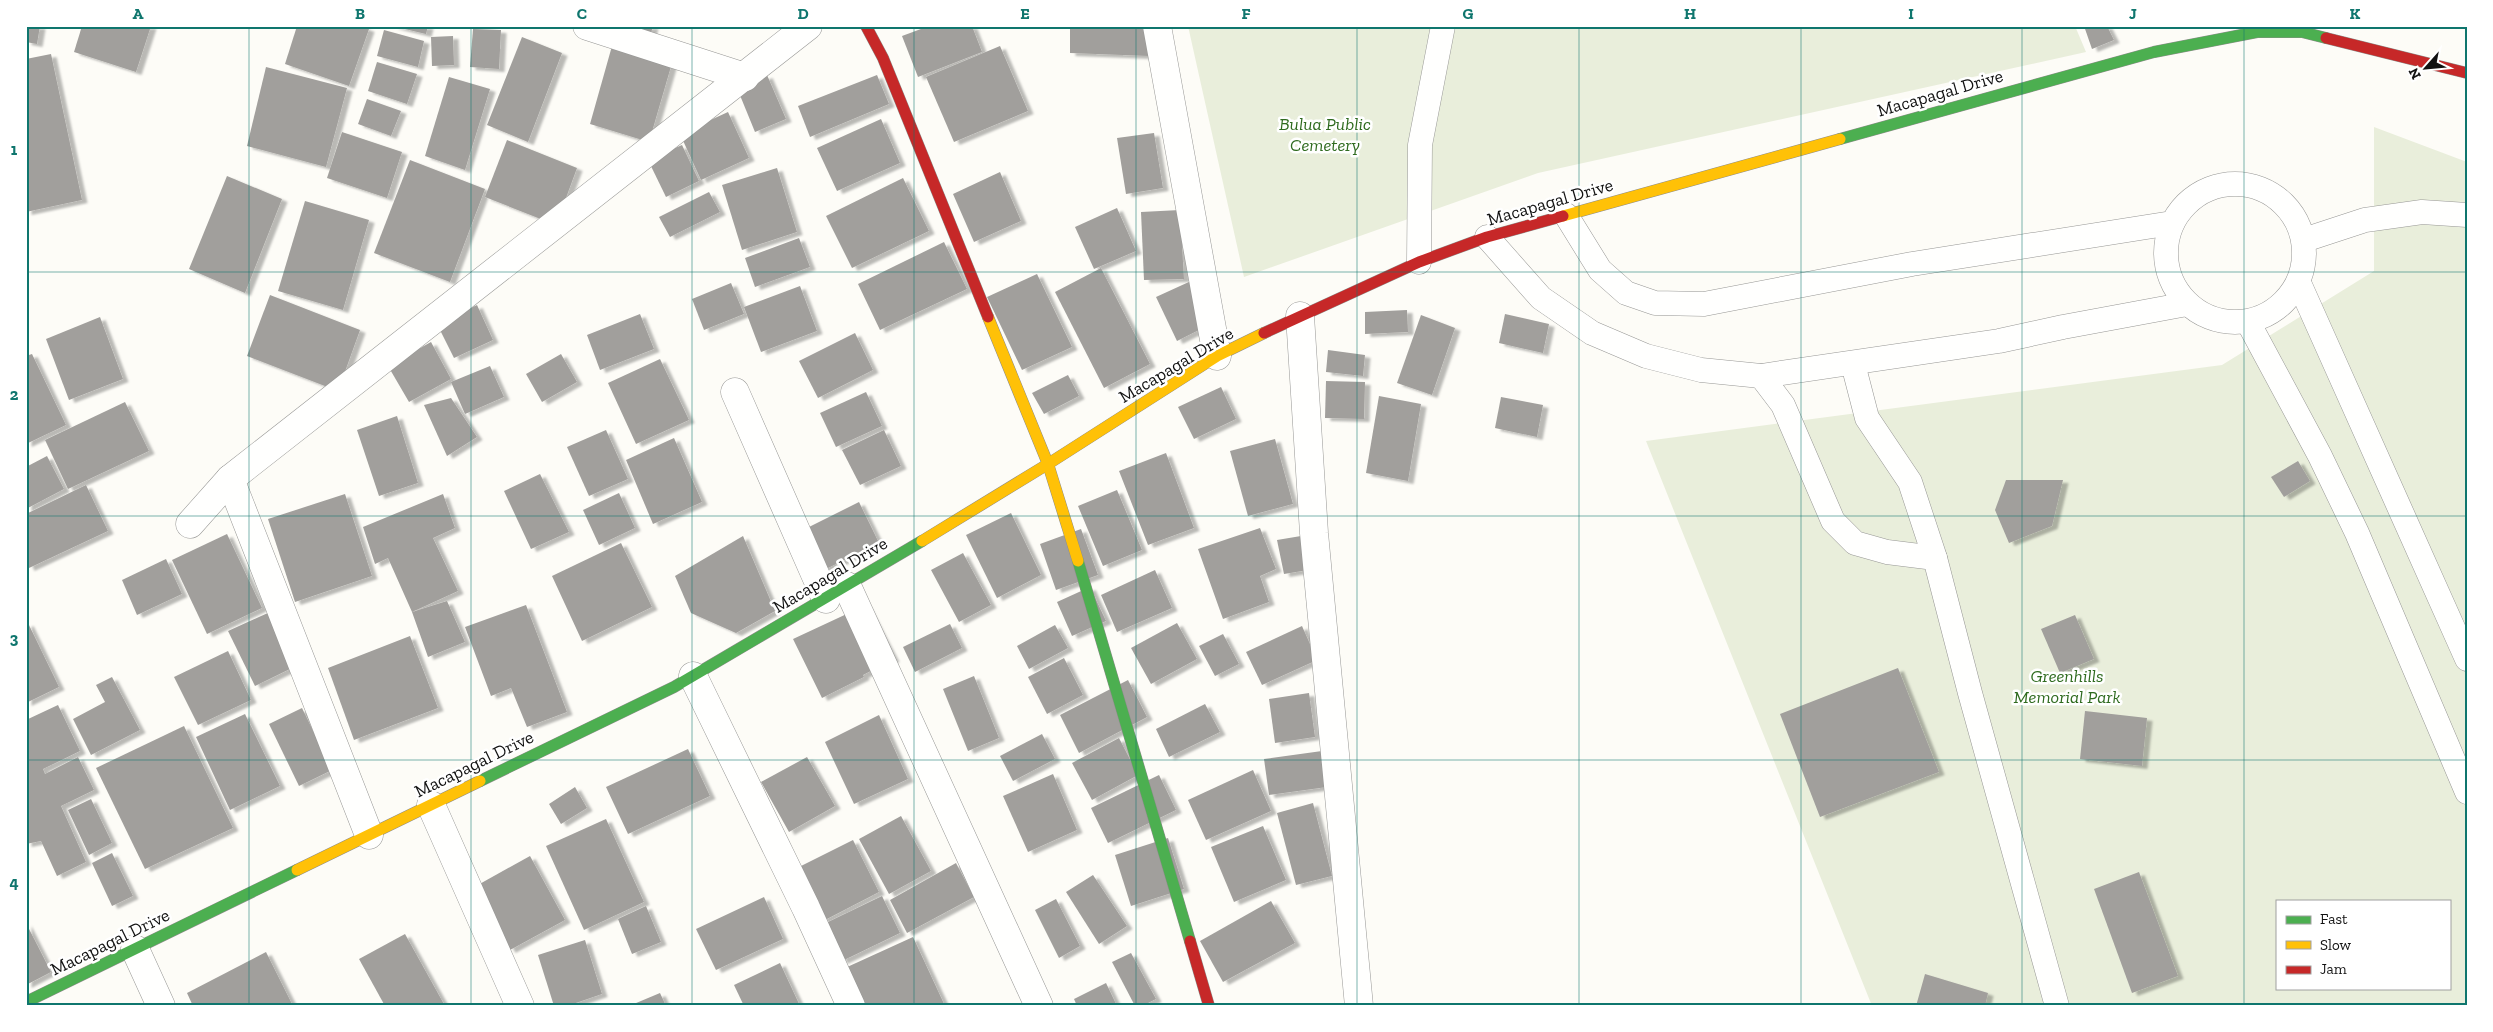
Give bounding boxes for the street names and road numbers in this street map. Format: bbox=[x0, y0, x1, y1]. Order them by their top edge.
street label: Macapagal Drive bbox=[1875, 65, 2005, 121]
street label: Macapagal Drive bbox=[1485, 174, 1615, 230]
street label: Macapagal Drive bbox=[1115, 322, 1237, 408]
street label: Macapagal Drive bbox=[769, 532, 891, 618]
street label: Macapagal Drive bbox=[411, 726, 537, 802]
street label: Macapagal Drive bbox=[47, 904, 173, 980]

